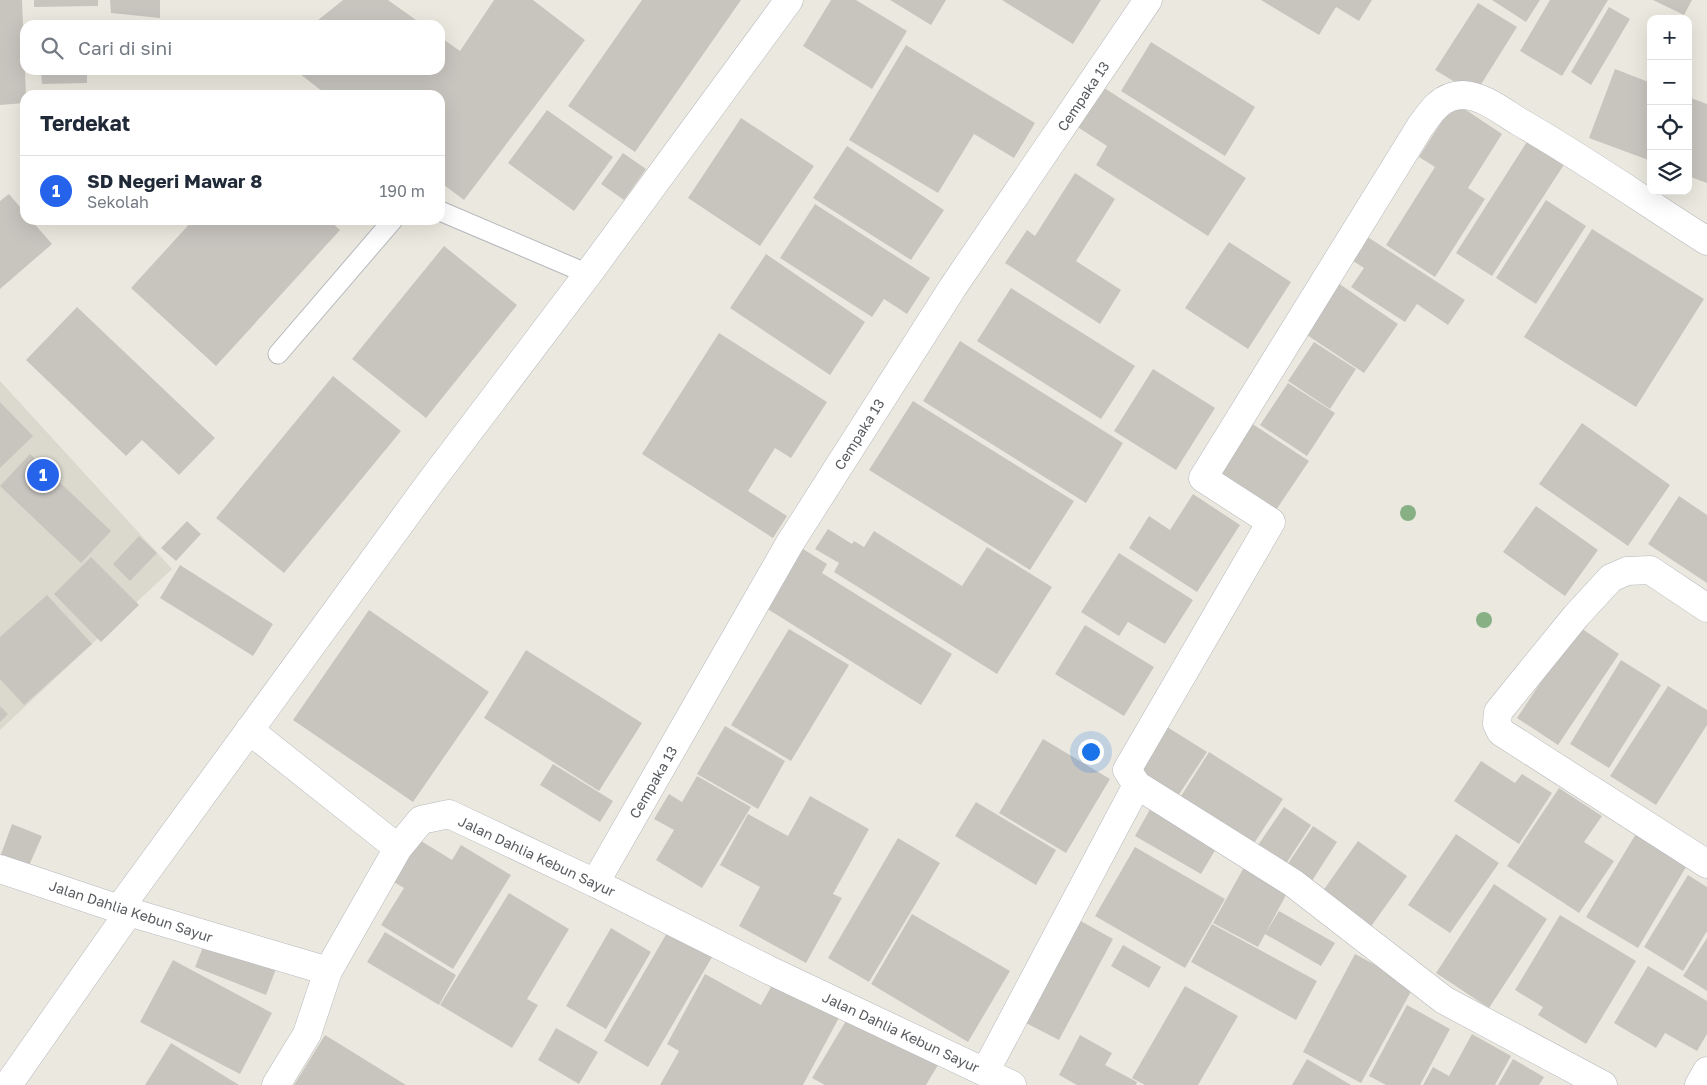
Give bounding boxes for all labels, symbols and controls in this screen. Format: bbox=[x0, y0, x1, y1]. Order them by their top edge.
map controls bbox=[1647, 15, 1692, 195]
button: + bbox=[1647, 15, 1692, 60]
search box bbox=[20, 20, 445, 75]
icon: search bbox=[38, 34, 66, 62]
text: Cari di sini bbox=[78, 36, 172, 59]
street label: Cempaka 13 bbox=[1053, 58, 1113, 134]
button: − bbox=[1647, 60, 1692, 105]
button: locate bbox=[1647, 105, 1692, 150]
text: Terdekat bbox=[40, 110, 130, 136]
button: layers bbox=[1647, 150, 1692, 195]
text: SD Negeri Mawar 8 bbox=[87, 169, 262, 192]
text: 1 bbox=[52, 181, 60, 201]
text: 190 m bbox=[379, 181, 425, 201]
text: Sekolah bbox=[87, 192, 149, 212]
street label: Cempaka 13 bbox=[830, 395, 888, 473]
pin: 1 bbox=[27, 456, 59, 494]
your location bbox=[1078, 739, 1104, 765]
street label: Cempaka 13 bbox=[625, 743, 681, 821]
street label: Jalan Dahlia Kebun Sayur bbox=[456, 812, 619, 900]
street label: Jalan Dahlia Kebun Sayur bbox=[47, 876, 216, 946]
street label: Jalan Dahlia Kebun Sayur bbox=[820, 988, 983, 1076]

